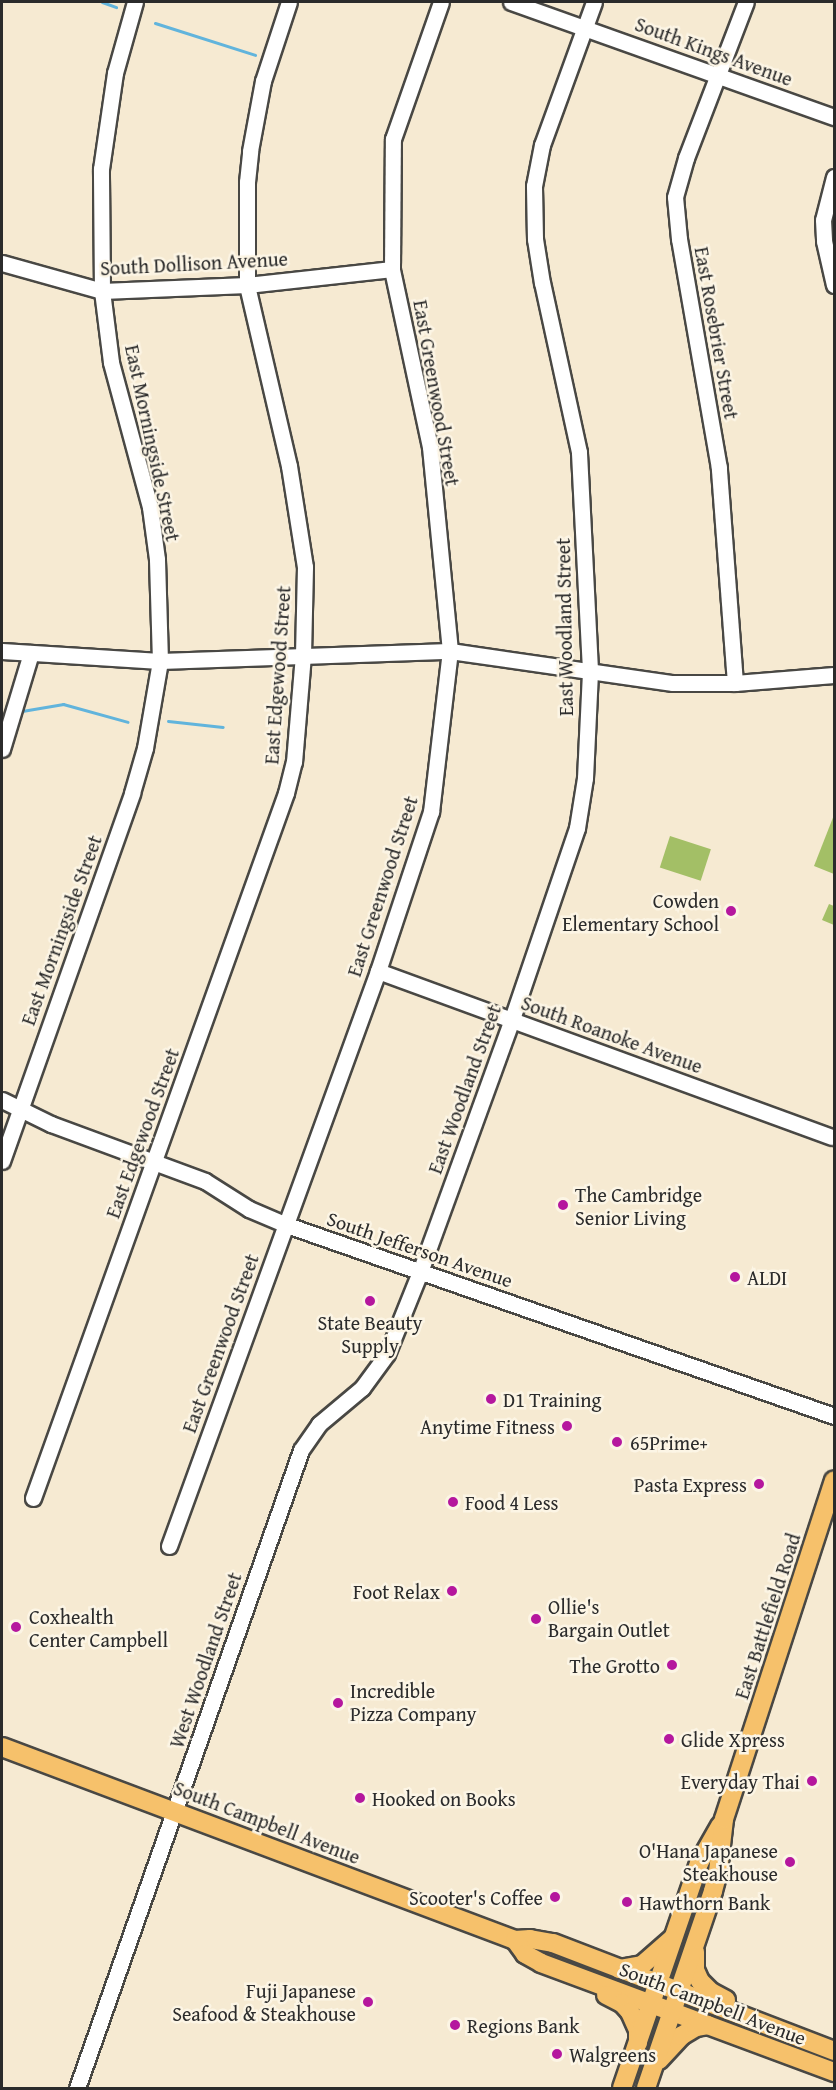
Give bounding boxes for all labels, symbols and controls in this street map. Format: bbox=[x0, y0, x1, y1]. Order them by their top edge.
street label: South Kings Avenue bbox=[632, 11, 796, 91]
street label: East Rosebrier Street bbox=[690, 245, 744, 421]
street label: South Dollison Avenue bbox=[100, 246, 288, 280]
street label: East Greenwood Street bbox=[409, 298, 465, 488]
street label: East Morningside Street bbox=[120, 342, 186, 544]
street label: East Woodland Street bbox=[550, 538, 578, 716]
street label: East Edgewood Street bbox=[259, 585, 295, 765]
street label: East Greenwood Street bbox=[341, 793, 423, 979]
street label: East Morningside Street bbox=[15, 832, 107, 1028]
place label: Cowden Elementary School bbox=[562, 888, 719, 935]
marker: Cowden Elementary School bbox=[724, 904, 738, 918]
street label: South Roanoke Avenue bbox=[518, 990, 706, 1078]
street label: East Woodland Street bbox=[422, 1001, 506, 1177]
street label: East Edgewood Street bbox=[100, 1045, 184, 1221]
place label: The Cambridge Senior Living bbox=[575, 1182, 702, 1229]
marker: The Cambridge Senior Living bbox=[556, 1198, 570, 1212]
street label: South Jefferson Avenue bbox=[324, 1206, 516, 1292]
street label: East Greenwood Street bbox=[176, 1250, 264, 1436]
place label: ALDI bbox=[747, 1265, 787, 1289]
marker: ALDI bbox=[728, 1270, 742, 1284]
marker: State Beauty Supply bbox=[363, 1294, 377, 1308]
place label: State Beauty Supply bbox=[317, 1310, 423, 1357]
place label: D1 Training bbox=[503, 1387, 602, 1411]
marker: D1 Training bbox=[484, 1392, 498, 1406]
place label: Anytime Fitness bbox=[420, 1414, 555, 1438]
marker: Anytime Fitness bbox=[560, 1419, 574, 1433]
place label: 65Prime+ bbox=[630, 1430, 708, 1454]
marker: 65Prime+ bbox=[608, 1433, 626, 1451]
place label: Pasta Express bbox=[634, 1472, 747, 1496]
marker: Pasta Express bbox=[752, 1477, 766, 1491]
place label: Food 4 Less bbox=[465, 1490, 559, 1514]
marker: Food 4 Less bbox=[446, 1495, 460, 1509]
street label: East Battlefield Road bbox=[729, 1530, 805, 1702]
street label: West Woodland Street bbox=[164, 1569, 246, 1751]
place label: Foot Relax bbox=[353, 1579, 440, 1603]
marker: Foot Relax bbox=[445, 1584, 459, 1598]
place label: Ollie's Bargain Outlet bbox=[548, 1595, 670, 1642]
place label: Coxhealth Center Campbell bbox=[29, 1604, 168, 1651]
marker: Ollie's Bargain Outlet bbox=[529, 1612, 543, 1626]
marker: Coxhealth Center Campbell bbox=[7, 1618, 25, 1636]
place label: The Grotto bbox=[570, 1653, 660, 1677]
marker: The Grotto bbox=[665, 1658, 679, 1672]
place label: Incredible Pizza Company bbox=[350, 1679, 477, 1726]
marker: Incredible Pizza Company bbox=[331, 1696, 345, 1710]
place label: Glide Xpress bbox=[681, 1727, 785, 1751]
marker: Glide Xpress bbox=[662, 1732, 676, 1746]
place label: Everyday Thai bbox=[681, 1769, 800, 1793]
marker: Everyday Thai bbox=[805, 1774, 819, 1788]
street label: South Campbell Avenue bbox=[170, 1775, 364, 1869]
place label: Hooked on Books bbox=[372, 1786, 516, 1810]
marker: Hooked on Books bbox=[353, 1791, 367, 1805]
place label: O'Hana Japanese Steakhouse bbox=[639, 1838, 778, 1885]
marker: O'Hana Japanese Steakhouse bbox=[783, 1855, 797, 1869]
place label: Scooter's Coffee bbox=[409, 1885, 543, 1909]
marker: Scooter's Coffee bbox=[548, 1890, 562, 1904]
place label: Hawthorn Bank bbox=[639, 1890, 770, 1914]
marker: Hawthorn Bank bbox=[620, 1895, 634, 1909]
street label: South Campbell Avenue bbox=[616, 1956, 810, 2050]
place label: Fuji Japanese Seafood & Steakhouse bbox=[172, 1978, 356, 2025]
marker: Fuji Japanese Seafood & Steakhouse bbox=[361, 1995, 375, 2009]
place label: Regions Bank bbox=[467, 2013, 579, 2037]
marker: Regions Bank bbox=[448, 2018, 462, 2032]
place label: Walgreens bbox=[569, 2042, 656, 2066]
marker: Walgreens bbox=[550, 2047, 564, 2061]

